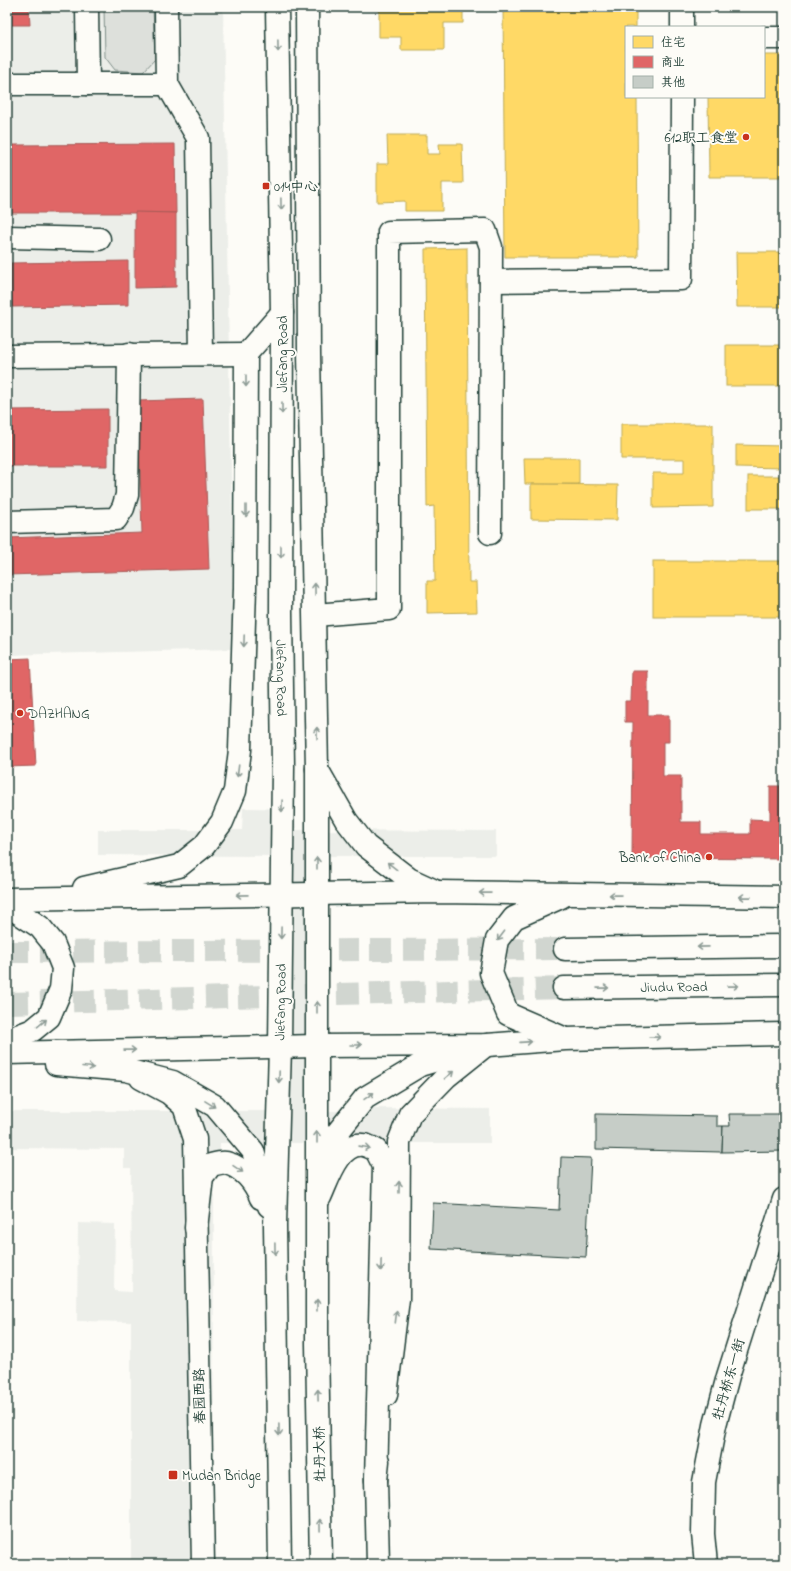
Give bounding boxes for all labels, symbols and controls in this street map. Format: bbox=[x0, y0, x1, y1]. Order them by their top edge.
legend bbox=[625, 26, 765, 98]
text: 住宅 bbox=[661, 34, 685, 52]
one-way arrow bbox=[274, 39, 282, 52]
text: 商业 bbox=[661, 54, 685, 72]
text: 其他 bbox=[661, 74, 685, 92]
place label: 612职工食堂 bbox=[664, 128, 738, 149]
marker: 612职工食堂 bbox=[741, 132, 751, 142]
place label: 014中心 bbox=[274, 177, 318, 198]
marker: 014中心 bbox=[261, 181, 271, 191]
one-way arrow bbox=[277, 197, 284, 210]
street label: Jiefang Road bbox=[273, 315, 295, 392]
one-way arrow bbox=[242, 374, 250, 387]
one-way arrow bbox=[278, 401, 286, 414]
one-way arrow bbox=[242, 504, 249, 517]
one-way arrow bbox=[277, 545, 285, 558]
one-way arrow bbox=[311, 583, 318, 596]
one-way arrow bbox=[240, 634, 247, 647]
street label: Jiefang Road bbox=[269, 639, 291, 717]
place label: DAZHANG bbox=[27, 704, 90, 725]
marker: DAZHANG bbox=[15, 708, 25, 718]
one-way arrow bbox=[313, 727, 320, 740]
one-way arrow bbox=[234, 764, 242, 777]
one-way arrow bbox=[278, 799, 286, 812]
place label: Bank of China bbox=[618, 848, 701, 869]
marker: Bank of China bbox=[704, 852, 714, 862]
one-way arrow bbox=[313, 857, 321, 870]
one-way arrow bbox=[386, 862, 397, 871]
one-way arrow bbox=[479, 889, 492, 897]
one-way arrow bbox=[236, 891, 249, 899]
one-way arrow bbox=[609, 891, 622, 899]
one-way arrow bbox=[739, 893, 752, 901]
one-way arrow bbox=[277, 926, 285, 939]
one-way arrow bbox=[496, 930, 505, 941]
one-way arrow bbox=[697, 943, 710, 951]
street label: Jiefang Road bbox=[270, 963, 294, 1041]
street label: Jiudu Road bbox=[640, 977, 708, 999]
one-way arrow bbox=[726, 982, 739, 990]
one-way arrow bbox=[596, 984, 609, 992]
one-way arrow bbox=[313, 1001, 321, 1014]
one-way arrow bbox=[36, 1019, 47, 1028]
one-way arrow bbox=[648, 1033, 661, 1041]
one-way arrow bbox=[519, 1039, 532, 1046]
one-way arrow bbox=[349, 1042, 362, 1049]
one-way arrow bbox=[123, 1046, 136, 1054]
one-way arrow bbox=[81, 1063, 94, 1070]
one-way arrow bbox=[275, 1070, 283, 1083]
one-way arrow bbox=[444, 1071, 454, 1080]
one-way arrow bbox=[363, 1092, 374, 1100]
one-way arrow bbox=[204, 1100, 216, 1108]
one-way arrow bbox=[313, 1131, 321, 1144]
one-way arrow bbox=[357, 1143, 370, 1151]
one-way arrow bbox=[232, 1165, 243, 1173]
one-way arrow bbox=[395, 1181, 403, 1194]
one-way arrow bbox=[271, 1242, 279, 1255]
one-way arrow bbox=[378, 1258, 385, 1271]
one-way arrow bbox=[313, 1299, 321, 1312]
one-way arrow bbox=[392, 1311, 400, 1324]
street label: 牡丹桥东一街 bbox=[708, 1336, 751, 1423]
street label: 春园西路 bbox=[190, 1368, 211, 1424]
one-way arrow bbox=[314, 1389, 322, 1402]
one-way arrow bbox=[275, 1423, 282, 1436]
street label: 牡丹大桥 bbox=[310, 1426, 331, 1482]
place label: Mudan Bridge bbox=[182, 1466, 262, 1488]
marker: Mudan Bridge bbox=[167, 1469, 179, 1481]
one-way arrow bbox=[316, 1519, 324, 1532]

